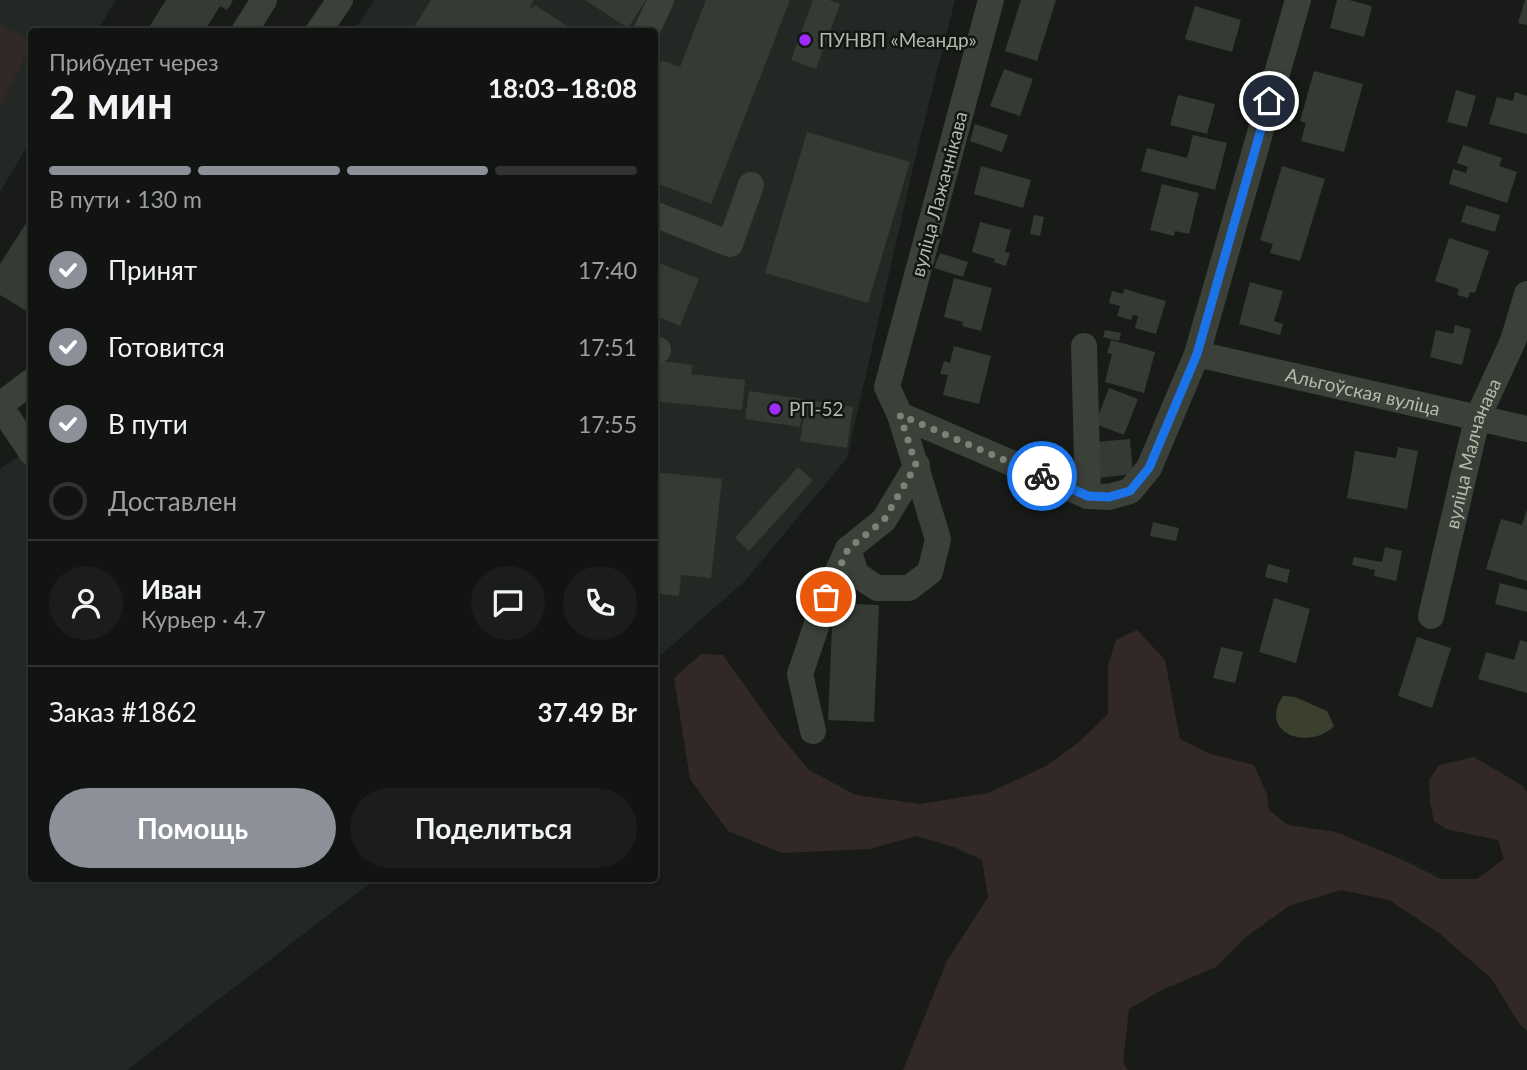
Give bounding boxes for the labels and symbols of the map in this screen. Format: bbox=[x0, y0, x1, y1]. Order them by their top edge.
place label: ПУНВП «Меандр» bbox=[819, 28, 977, 51]
marker: ПУНВП «Меандр» bbox=[797, 32, 813, 48]
pin bbox=[1239, 71, 1299, 131]
street label: вуліца Лажачнікава bbox=[905, 109, 972, 279]
street label: Альгоўская вуліца bbox=[1283, 362, 1442, 420]
street label: вуліца Малчанава bbox=[1440, 374, 1505, 531]
place label: РП-52 bbox=[789, 397, 843, 420]
marker: РП-52 bbox=[767, 401, 783, 417]
courier bbox=[1007, 441, 1077, 511]
pin bbox=[796, 567, 856, 627]

